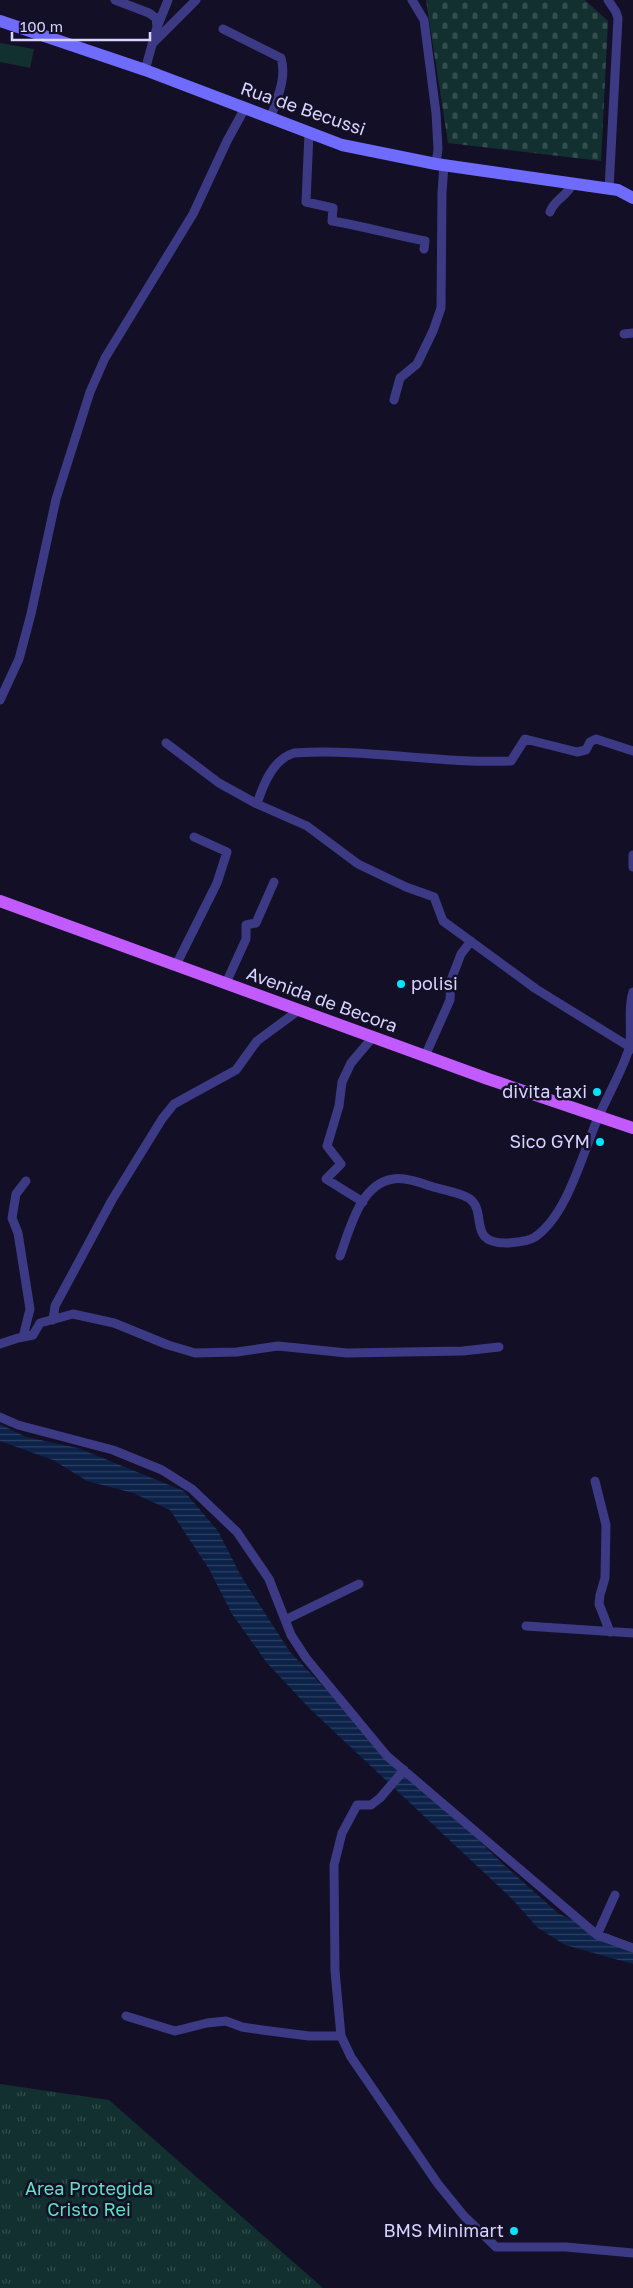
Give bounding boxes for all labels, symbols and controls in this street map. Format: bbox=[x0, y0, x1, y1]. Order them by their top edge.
scale bar bbox=[12, 10, 150, 42]
text: 100 m bbox=[20, 17, 63, 35]
street label: Rua de Becussi bbox=[238, 76, 369, 140]
street label: Avenida de Becora bbox=[244, 962, 401, 1037]
place label: polisi bbox=[411, 972, 458, 994]
marker: polisi bbox=[395, 978, 407, 990]
place label: divita taxi bbox=[502, 1080, 587, 1102]
marker: divita taxi bbox=[591, 1086, 603, 1098]
place label: Sico GYM bbox=[509, 1130, 590, 1152]
marker: Sico GYM bbox=[594, 1136, 606, 1148]
park label: Area Protegida Cristo Rei bbox=[25, 2177, 153, 2220]
place label: BMS Minimart bbox=[384, 2219, 504, 2241]
marker: BMS Minimart bbox=[508, 2225, 520, 2237]

